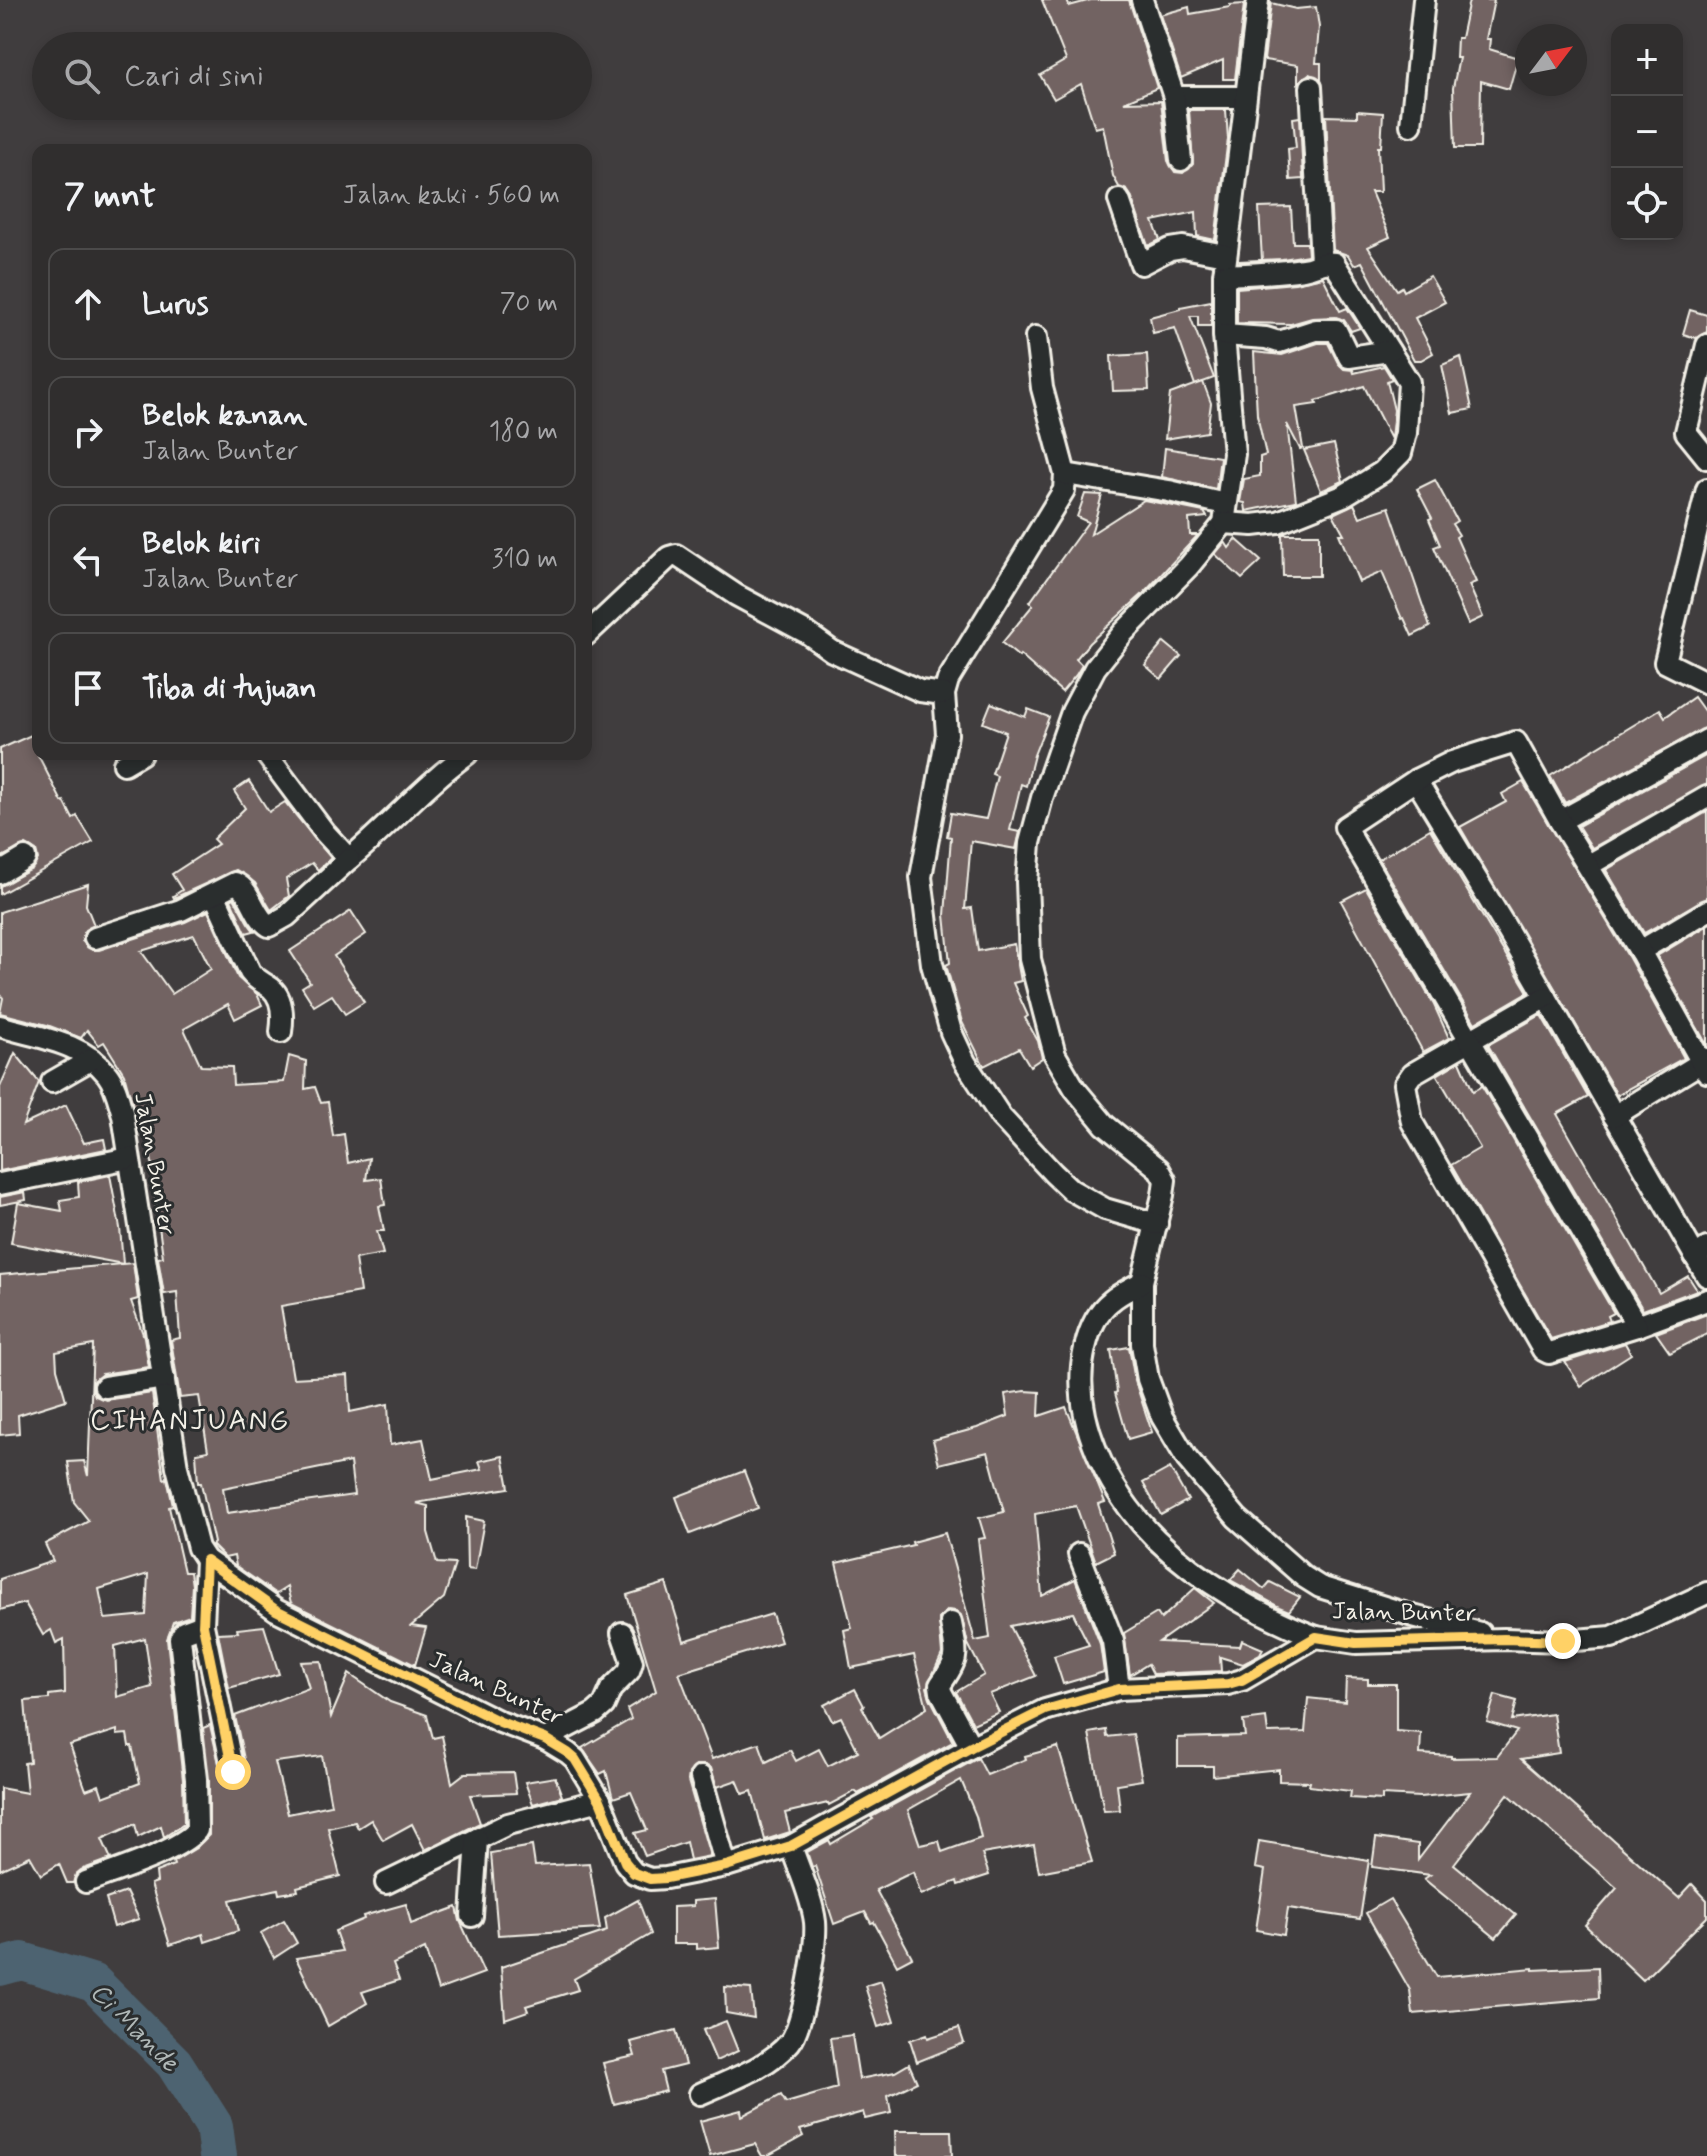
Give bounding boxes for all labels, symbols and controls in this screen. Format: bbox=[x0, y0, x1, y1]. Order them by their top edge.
north arrow bbox=[1515, 24, 1587, 96]
map controls bbox=[1611, 24, 1683, 240]
button: + bbox=[1611, 24, 1683, 96]
search box bbox=[32, 32, 592, 120]
icon: search bbox=[60, 54, 104, 98]
text: Cari di sini bbox=[124, 57, 264, 96]
button: − bbox=[1611, 96, 1683, 168]
button: locate bbox=[1611, 168, 1683, 240]
text: 7 mnt bbox=[64, 174, 156, 219]
text: Jalan kaki · 560 m bbox=[343, 179, 560, 213]
icon: ahead bbox=[66, 282, 110, 326]
text: Lurus bbox=[142, 285, 209, 324]
text: 70 m bbox=[500, 287, 558, 321]
text: Belok kanan bbox=[142, 396, 307, 435]
icon: right bbox=[66, 410, 110, 454]
text: 180 m bbox=[489, 415, 558, 449]
text: Jalan Bunter bbox=[142, 435, 298, 469]
text: Belok kiri bbox=[142, 524, 260, 563]
icon: left bbox=[66, 538, 110, 582]
text: 310 m bbox=[492, 543, 558, 577]
text: Jalan Bunter bbox=[142, 563, 298, 597]
icon: arrive bbox=[66, 666, 110, 710]
text: Tiba di tujuan bbox=[142, 669, 317, 708]
street label: Jalan Bunter bbox=[126, 1090, 182, 1238]
district label: CIHANJUANG bbox=[90, 1403, 290, 1440]
street label: Jalan Bunter bbox=[1332, 1596, 1476, 1630]
route end bbox=[1545, 1623, 1581, 1659]
street label: Jalan Bunter bbox=[424, 1644, 568, 1734]
route start bbox=[215, 1754, 251, 1790]
water label: Ci Mande bbox=[82, 1976, 186, 2080]

